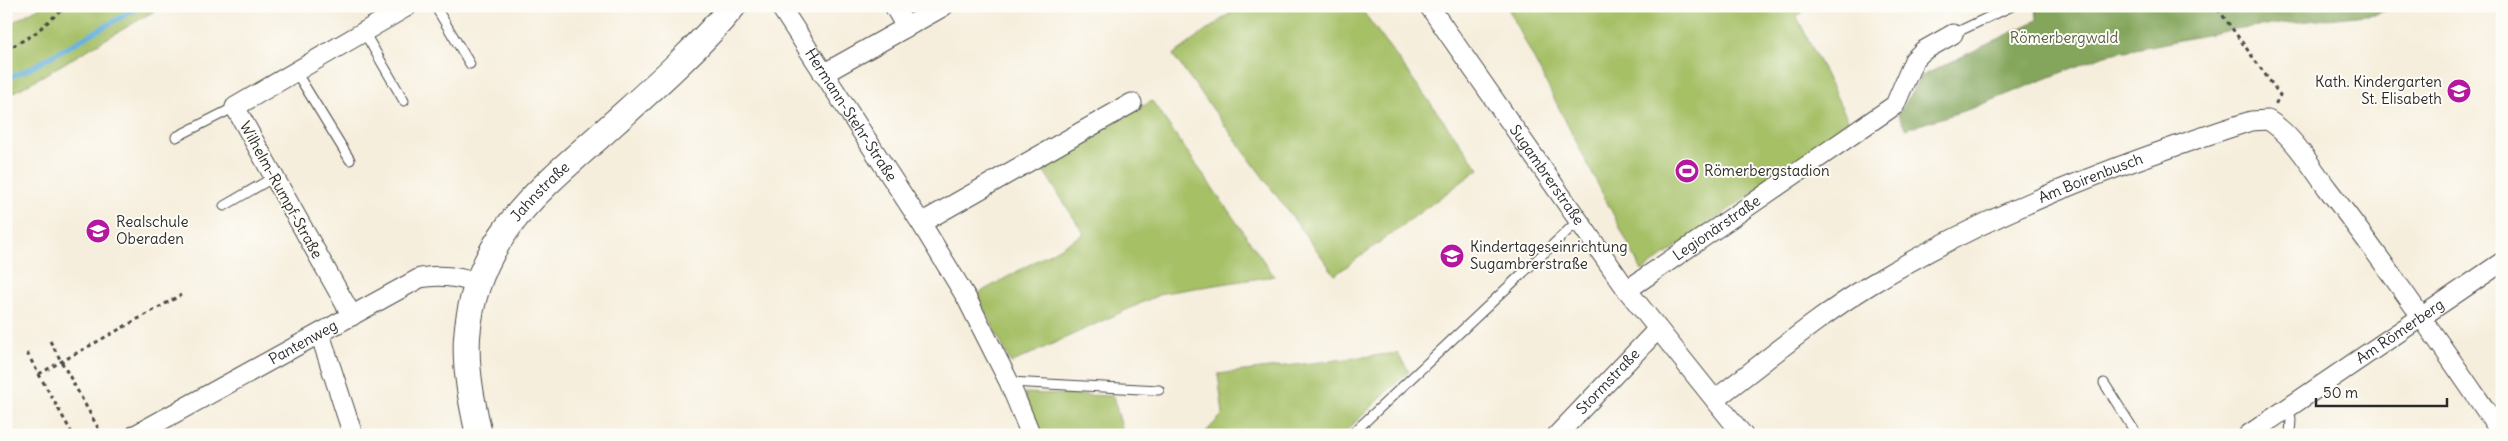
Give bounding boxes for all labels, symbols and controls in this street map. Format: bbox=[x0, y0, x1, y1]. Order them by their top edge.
park label: Römerbergwald bbox=[2010, 28, 2118, 47]
street label: Hermann-Stehr-Straße bbox=[801, 45, 901, 185]
place label: Kath. Kindergarten St. Elisabeth bbox=[2315, 72, 2442, 108]
school or university icon: Kath. Kindergarten St. Elisabeth bbox=[2446, 78, 2472, 104]
street label: Wilhelm-Rumpf-Straße bbox=[236, 118, 327, 262]
street label: Sugambrerstraße bbox=[1506, 121, 1589, 229]
street label: Am Boirenbusch bbox=[2035, 149, 2146, 207]
street label: Jahnstraße bbox=[506, 157, 573, 225]
sports icon: Römerbergstadion bbox=[1674, 158, 1700, 184]
place label: Römerbergstadion bbox=[1704, 161, 1830, 180]
street label: Legionärstraße bbox=[1669, 191, 1764, 264]
place label: Realschule Oberaden bbox=[116, 212, 188, 248]
school or university icon: Realschule Oberaden bbox=[85, 218, 111, 244]
place label: Kindertageseinrichtung Sugambrerstraße bbox=[1470, 237, 1628, 273]
school or university icon: Kindertageseinrichtung Sugambrerstraße bbox=[1439, 243, 1465, 269]
street label: Am Römerberg bbox=[2352, 294, 2447, 368]
street label: Pantenweg bbox=[265, 315, 341, 368]
street label: Stormstraße bbox=[1572, 344, 1643, 418]
scale bar bbox=[2316, 376, 2447, 408]
text: 50 m bbox=[2323, 383, 2358, 402]

